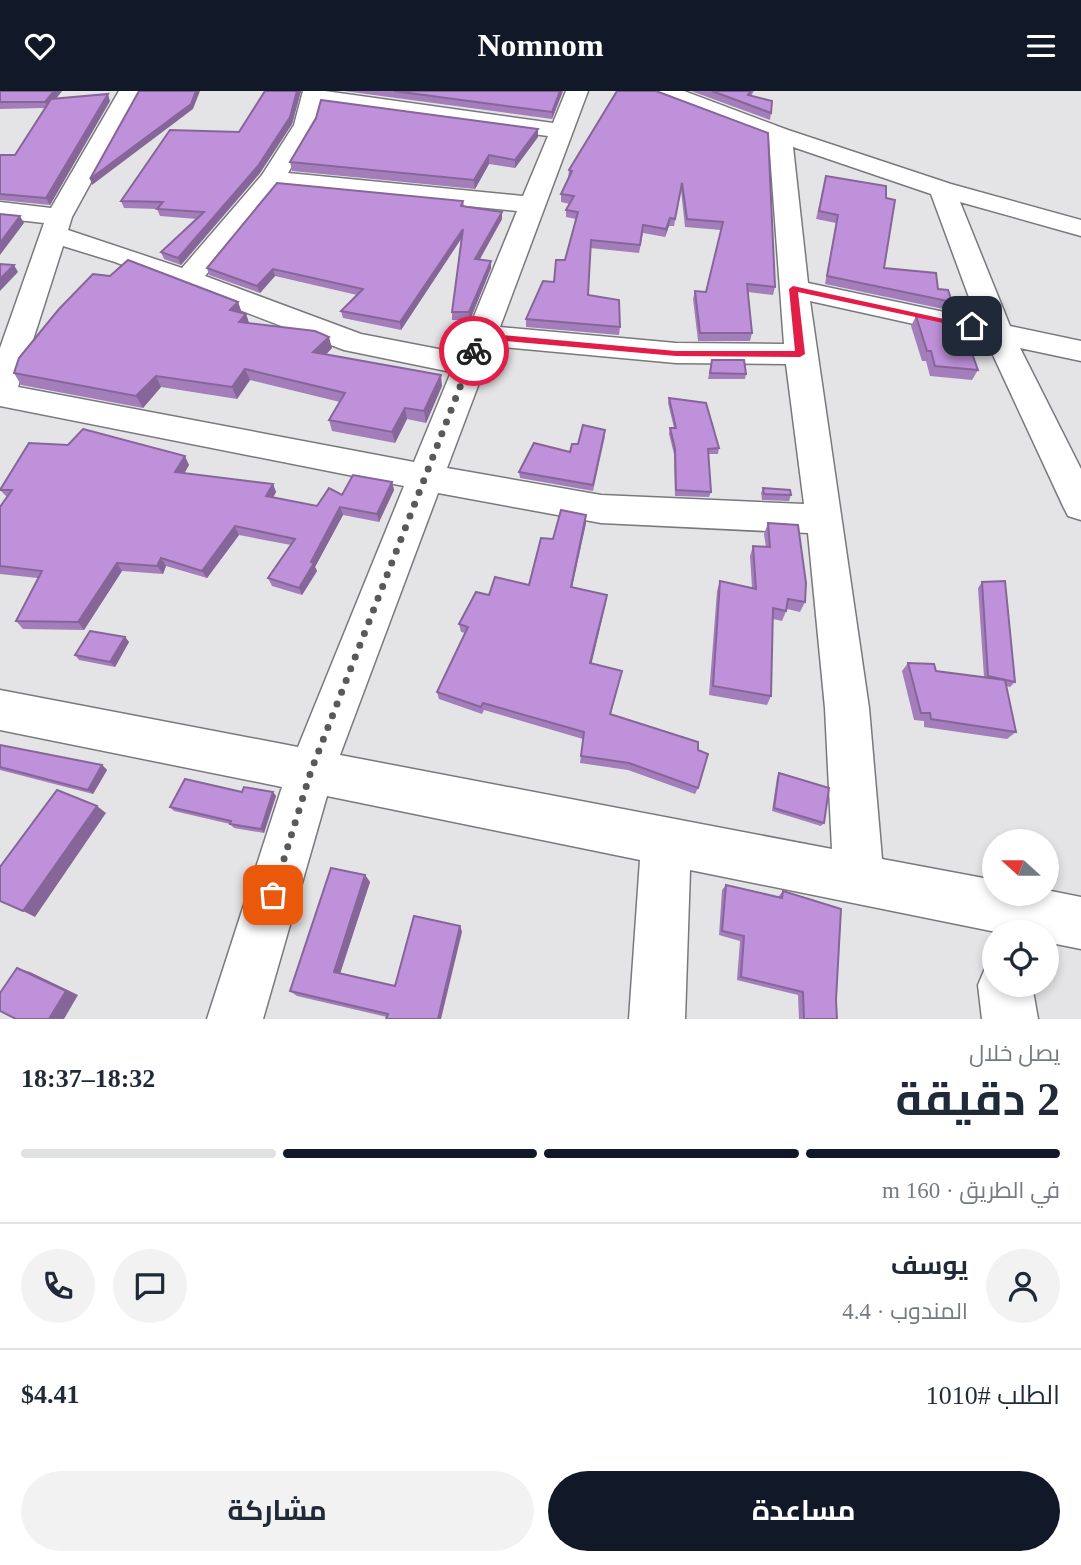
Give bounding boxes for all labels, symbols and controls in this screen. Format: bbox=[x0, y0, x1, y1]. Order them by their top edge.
icon: heart bbox=[21, 27, 59, 65]
text: Nomnom bbox=[477, 27, 604, 63]
icon: menu bbox=[1022, 27, 1060, 65]
pin bbox=[942, 296, 1002, 356]
icon: home bbox=[953, 307, 991, 345]
courier bbox=[439, 316, 509, 386]
icon: bike bbox=[455, 332, 493, 370]
north arrow bbox=[982, 829, 1059, 907]
map controls bbox=[982, 829, 1059, 997]
pin bbox=[243, 865, 303, 925]
icon: bag bbox=[254, 876, 292, 914]
button: locate bbox=[982, 920, 1059, 997]
text: يصل خلال bbox=[969, 1041, 1060, 1066]
text: 18:32–18:37 bbox=[21, 1064, 155, 1093]
text: 2 دقيقة bbox=[895, 1074, 1060, 1125]
text: في الطريق · 160 m bbox=[882, 1178, 1060, 1203]
button: phone bbox=[21, 1249, 95, 1323]
button: chat bbox=[113, 1249, 187, 1323]
button: person bbox=[986, 1249, 1060, 1323]
text: يوسف bbox=[891, 1251, 968, 1280]
text: المندوب · 4.4 bbox=[842, 1299, 968, 1324]
text: $4.41 bbox=[21, 1380, 80, 1409]
text: الطلب #1010 bbox=[926, 1381, 1060, 1410]
button: مشاركة bbox=[21, 1471, 534, 1551]
button: مساعدة bbox=[548, 1471, 1060, 1551]

